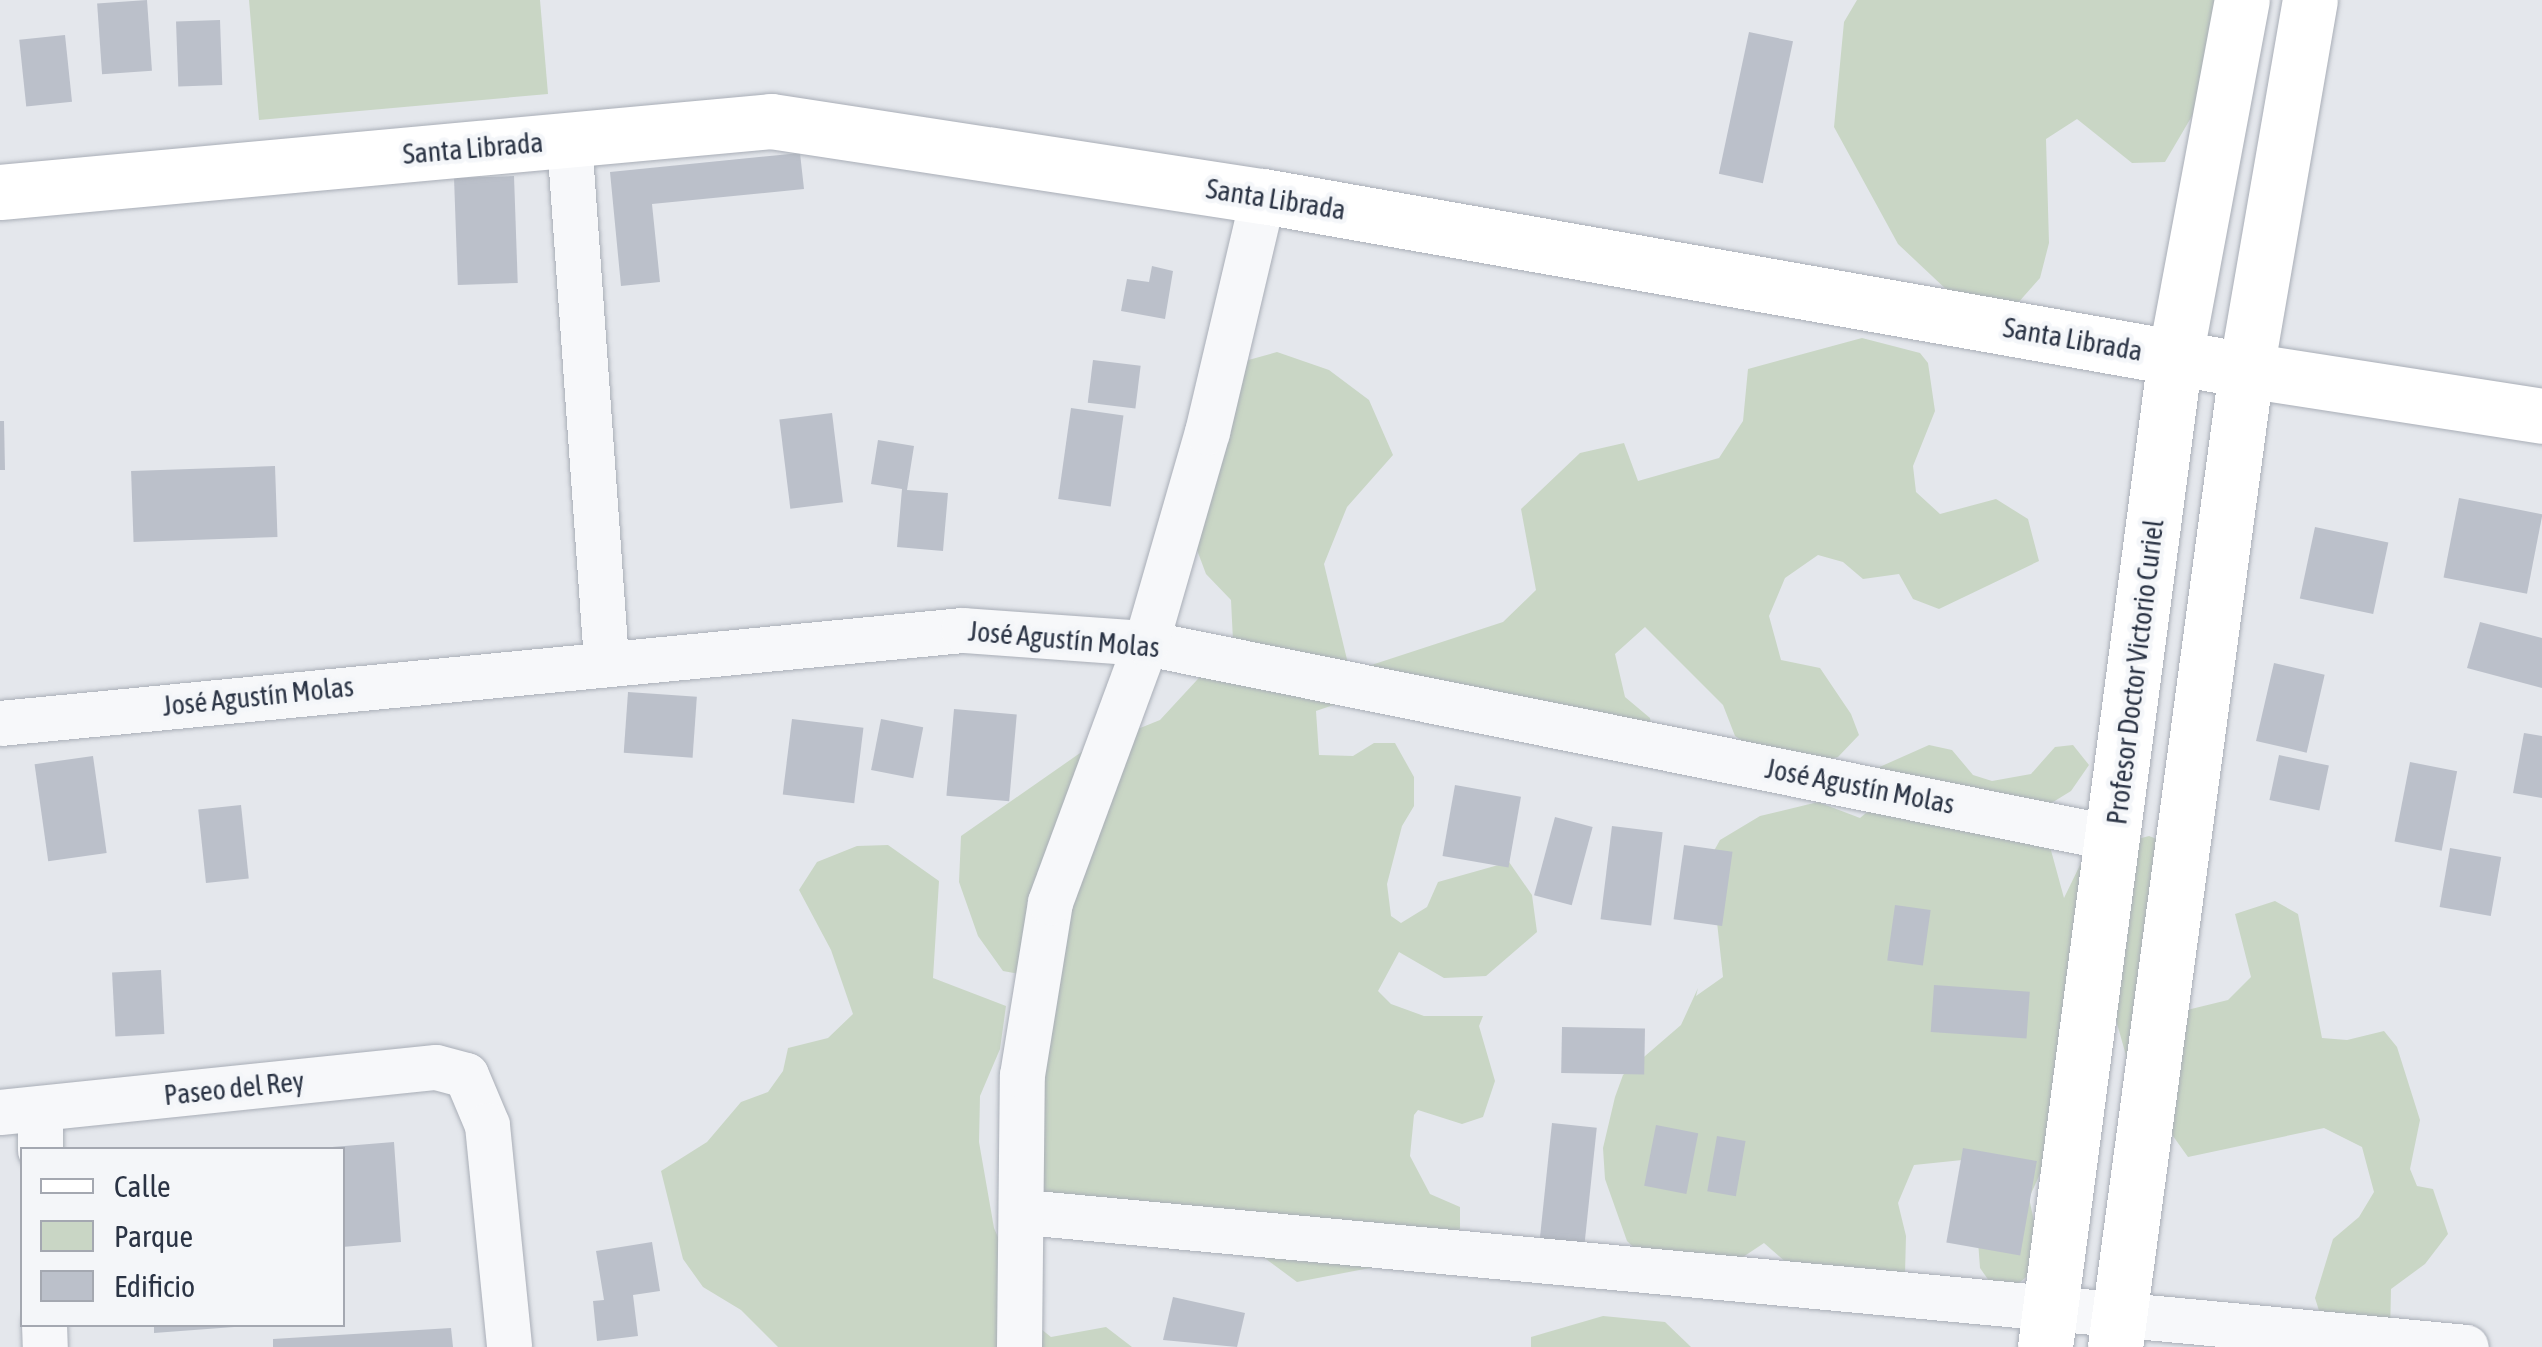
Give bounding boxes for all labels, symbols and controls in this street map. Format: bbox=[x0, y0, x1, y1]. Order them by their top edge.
street label: Santa Librada bbox=[401, 125, 545, 171]
street label: Santa Librada bbox=[1204, 171, 1348, 227]
street label: Santa Librada bbox=[2001, 310, 2145, 368]
street label: Profesor Doctor Victorio Curiel bbox=[2100, 518, 2170, 826]
street label: José Agustín Molas bbox=[967, 614, 1161, 664]
street label: José Agustín Molas bbox=[161, 669, 355, 723]
street label: José Agustín Molas bbox=[1763, 751, 1957, 821]
street label: Paseo del Rey bbox=[162, 1064, 306, 1112]
legend bbox=[20, 1147, 345, 1327]
text: Calle bbox=[114, 1169, 171, 1203]
text: Parque bbox=[114, 1219, 193, 1253]
text: Edificio bbox=[114, 1269, 195, 1303]

